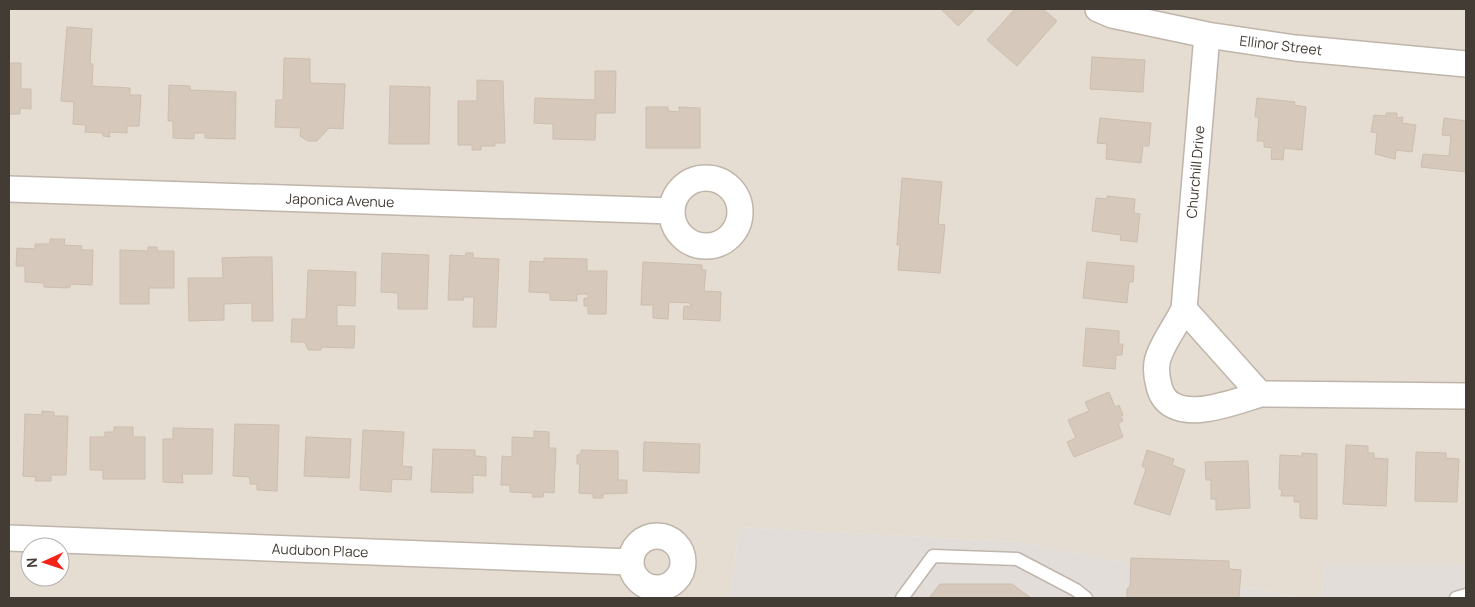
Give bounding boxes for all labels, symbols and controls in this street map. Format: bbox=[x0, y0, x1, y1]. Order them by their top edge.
street label: Ellinor Street bbox=[1238, 30, 1324, 60]
street label: Churchill Drive bbox=[1181, 125, 1209, 219]
street label: Japonica Avenue bbox=[285, 189, 395, 211]
north arrow bbox=[20, 537, 70, 587]
street label: Audubon Place bbox=[271, 539, 369, 561]
text: N bbox=[22, 557, 41, 568]

